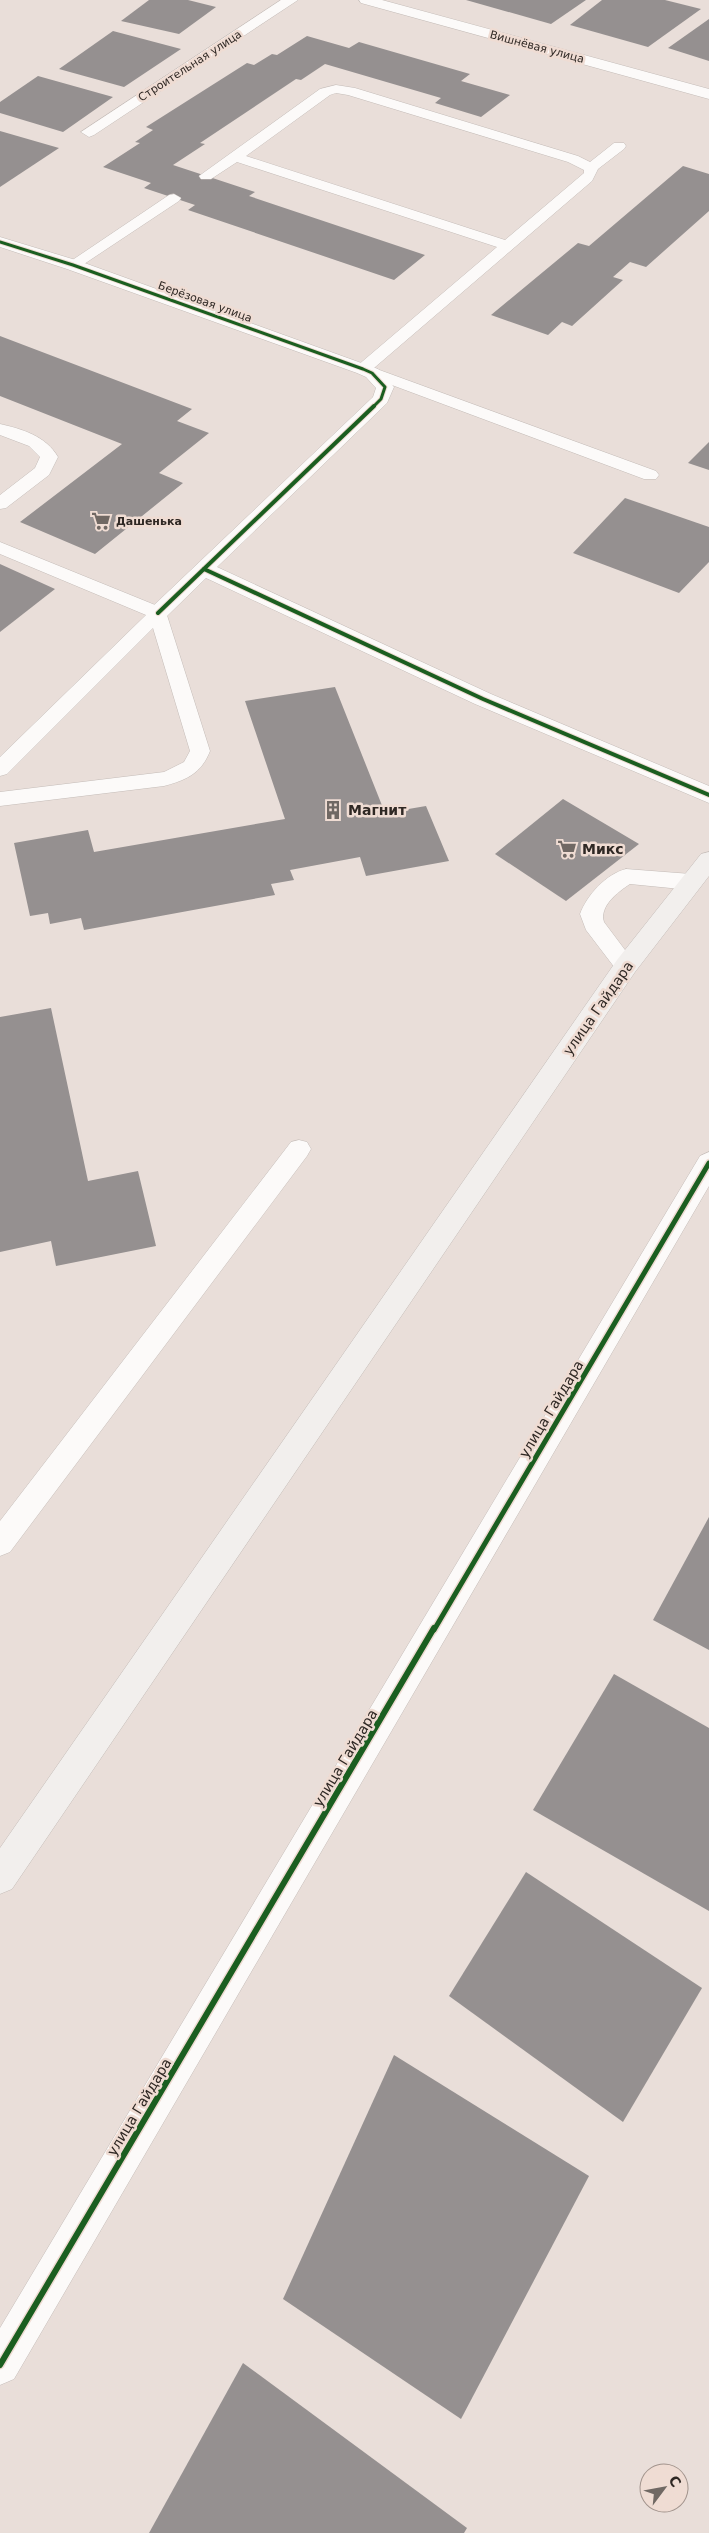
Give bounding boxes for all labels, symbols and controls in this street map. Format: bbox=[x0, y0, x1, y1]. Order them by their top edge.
street label: Строительная улица bbox=[136, 28, 244, 104]
street label: Вишнёвая улица bbox=[488, 28, 586, 66]
street label: Берёзовая улица bbox=[156, 279, 254, 325]
supermarket icon: Дашенька bbox=[90, 510, 112, 532]
place label: Дашенька bbox=[116, 515, 182, 528]
building icon: Магнит bbox=[322, 799, 344, 821]
place label: Магнит bbox=[348, 802, 407, 818]
supermarket icon: Микс bbox=[556, 838, 578, 860]
place label: Микс bbox=[582, 841, 624, 857]
street label: улица Гайдара bbox=[560, 958, 636, 1058]
street label: улица Гайдара bbox=[516, 1357, 586, 1461]
street label: улица Гайдара bbox=[310, 1706, 380, 1810]
street label: улица Гайдара bbox=[104, 2055, 174, 2159]
north arrow bbox=[639, 2463, 689, 2513]
text: С bbox=[666, 2473, 685, 2490]

